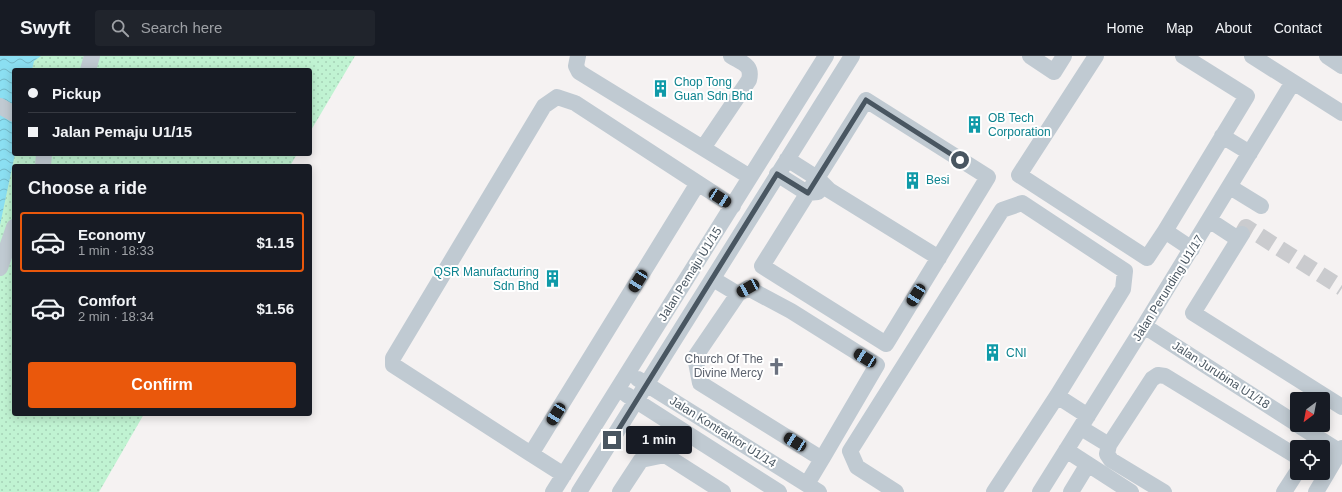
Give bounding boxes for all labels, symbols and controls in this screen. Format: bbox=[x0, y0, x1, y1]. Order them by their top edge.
search box bbox=[95, 10, 375, 46]
text: Swyft bbox=[20, 17, 71, 38]
icon: search bbox=[109, 17, 131, 39]
text: Search here bbox=[141, 19, 222, 36]
text: Home bbox=[1107, 20, 1144, 36]
text: Map bbox=[1166, 20, 1193, 36]
text: About bbox=[1215, 20, 1252, 36]
text: Contact bbox=[1274, 20, 1322, 36]
place label: Chop Tong Guan Sdn Bhd bbox=[674, 75, 753, 103]
building icon: Chop Tong Guan Sdn Bhd bbox=[651, 79, 671, 99]
text: Pickup bbox=[52, 85, 101, 102]
place label: OB Tech Corporation bbox=[988, 111, 1051, 139]
building icon: OB Tech Corporation bbox=[965, 115, 985, 135]
text: Jalan Pemaju U1/15 bbox=[52, 123, 192, 140]
route start bbox=[951, 151, 969, 169]
building icon: Besi bbox=[903, 170, 923, 190]
place label: Besi bbox=[926, 173, 949, 187]
text: Choose a ride bbox=[28, 178, 147, 198]
car bbox=[707, 186, 733, 210]
icon: car bbox=[30, 224, 66, 260]
street label: Jalan Pemaju U1/15 bbox=[655, 224, 725, 324]
text: Economy bbox=[78, 226, 146, 243]
street label: Jalan Perunding U1/17 bbox=[1130, 232, 1206, 343]
text: $1.15 bbox=[256, 234, 294, 251]
text: 1 min · 18:33 bbox=[78, 243, 154, 258]
place label: QSR Manufacturing Sdn Bhd bbox=[434, 265, 539, 293]
car bbox=[627, 268, 649, 294]
building icon: QSR Manufacturing Sdn Bhd bbox=[542, 269, 562, 289]
car bbox=[735, 277, 761, 299]
car bbox=[905, 282, 927, 308]
icon: car bbox=[30, 290, 66, 326]
text: Comfort bbox=[78, 292, 136, 309]
text: $1.56 bbox=[256, 300, 294, 317]
text: 2 min · 18:34 bbox=[78, 309, 154, 324]
street label: Jalan Jurubina U1/18 bbox=[1170, 338, 1273, 412]
building icon: CNI bbox=[983, 343, 1003, 363]
place label: CNI bbox=[1006, 346, 1027, 360]
car bbox=[852, 347, 878, 369]
place label: Church Of The Divine Mercy bbox=[685, 352, 763, 380]
church icon: Church Of The Divine Mercy bbox=[766, 356, 786, 376]
button: Confirm bbox=[28, 362, 296, 408]
north arrow bbox=[1290, 392, 1330, 432]
map controls bbox=[1290, 392, 1330, 480]
street label: Jalan Kontraktor U1/14 bbox=[667, 394, 779, 471]
car bbox=[545, 401, 567, 427]
callout: 1 min bbox=[626, 426, 692, 454]
route end bbox=[603, 431, 621, 449]
car bbox=[782, 431, 808, 453]
text: 1 min bbox=[642, 432, 676, 447]
button: locate bbox=[1290, 440, 1330, 480]

